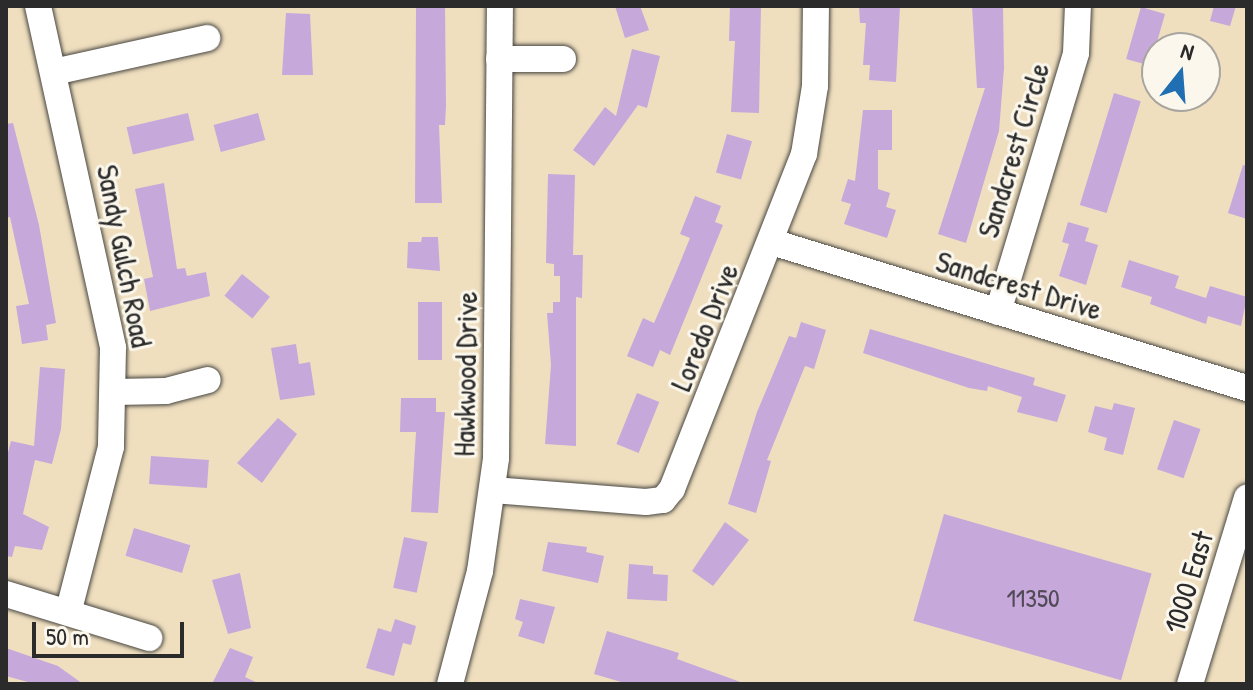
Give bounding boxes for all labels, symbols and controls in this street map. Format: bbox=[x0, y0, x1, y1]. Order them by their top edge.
north arrow bbox=[1141, 32, 1221, 112]
text: N bbox=[1177, 35, 1197, 67]
street label: Sandcrest Circle bbox=[969, 58, 1057, 242]
street label: Sandy Gulch Road bbox=[90, 162, 160, 350]
street label: Sandcrest Drive bbox=[932, 243, 1106, 327]
street label: Loredo Drive bbox=[662, 258, 746, 396]
street label: Hawkwood Drive bbox=[446, 291, 484, 457]
street label: 1000 East bbox=[1155, 527, 1221, 637]
house number: 11350 bbox=[1006, 582, 1060, 614]
scale bar bbox=[36, 606, 188, 656]
text: 50 m bbox=[46, 620, 89, 652]

